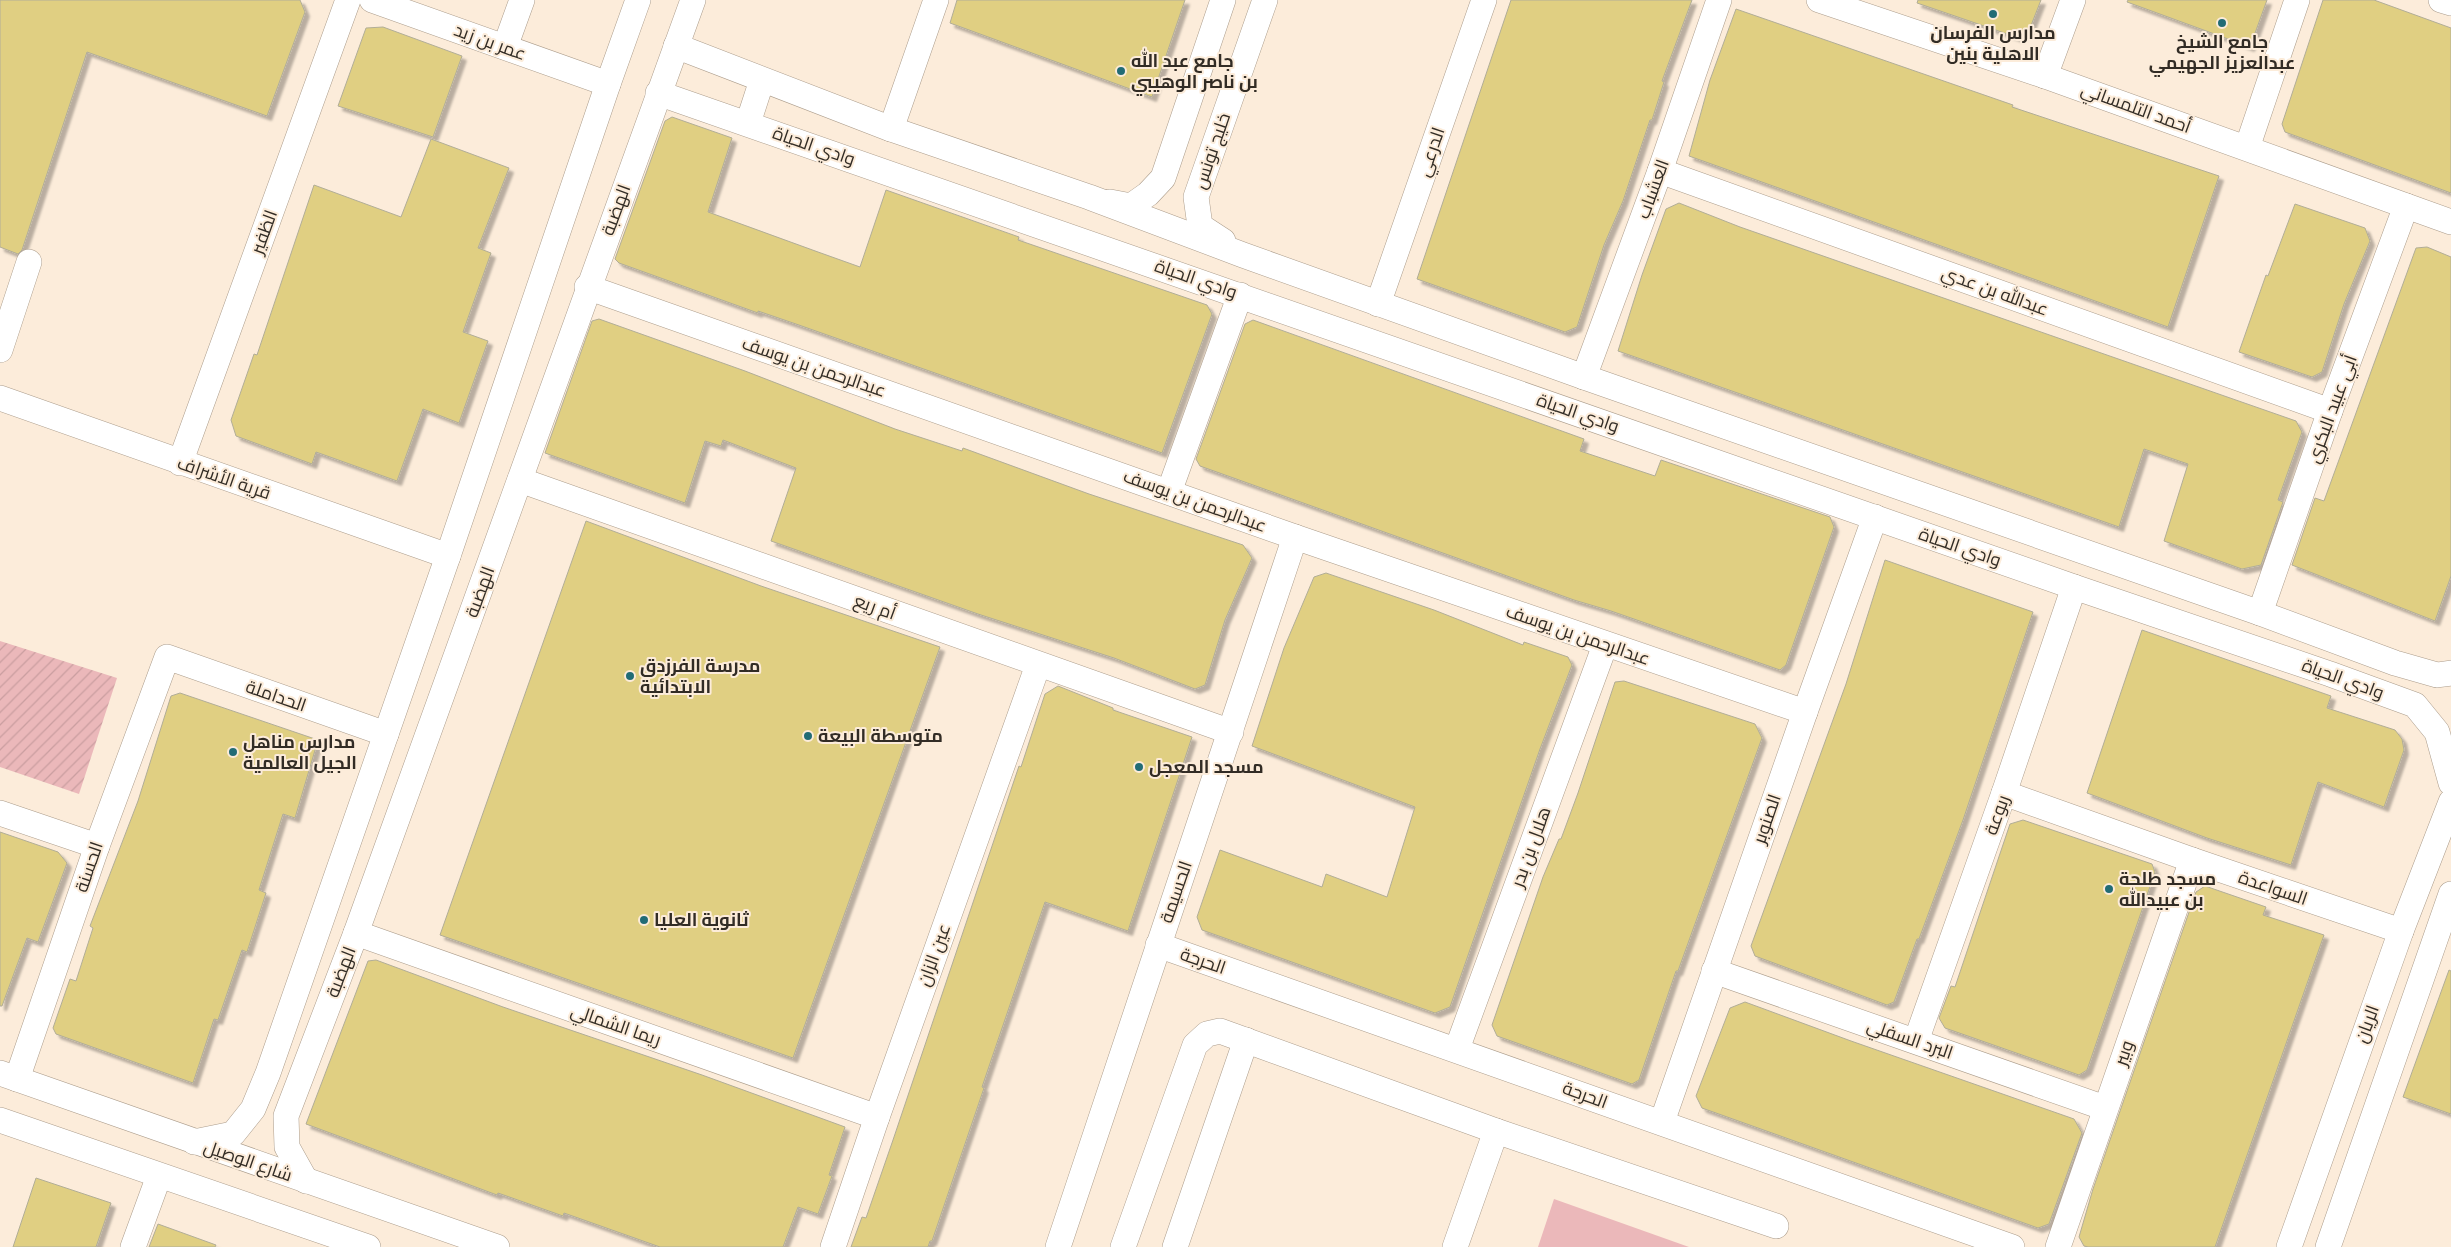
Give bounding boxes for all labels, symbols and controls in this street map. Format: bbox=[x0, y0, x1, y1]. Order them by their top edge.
marker: مدارس الفرسان الاهلية بنين bbox=[1987, 8, 1999, 20]
marker: جامع الشيخ عبدالعزيز الجهيمي bbox=[2216, 17, 2228, 29]
street label: عمر بن زيد bbox=[451, 19, 529, 65]
place label: مدارس الفرسان الاهلية بنين bbox=[1930, 22, 2056, 65]
place label: جامع الشيخ عبدالعزيز الجهيمي bbox=[2149, 31, 2295, 78]
place label: جامع عبد الله بن ناصر الوهيبي bbox=[1131, 48, 1258, 97]
marker: جامع عبد الله بن ناصر الوهيبي bbox=[1115, 65, 1127, 77]
street label: أحمد التلمساني bbox=[2077, 78, 2194, 141]
street label: خليج تونس bbox=[1189, 110, 1236, 192]
street label: وادي الحياة bbox=[769, 122, 858, 173]
street label: الدرعي bbox=[1412, 124, 1452, 181]
street label: العشباب bbox=[1632, 156, 1674, 222]
street label: الهضبة bbox=[597, 181, 635, 239]
street label: الظفير bbox=[246, 207, 282, 258]
street label: وادي الحياة bbox=[1151, 255, 1240, 306]
street label: عبدالله بن عدي bbox=[1938, 261, 2052, 323]
street label: عبدالرحمن بن يوسف bbox=[739, 332, 889, 402]
street label: أبي عبيد البكري bbox=[2302, 352, 2365, 467]
street label: وادي الحياة bbox=[1533, 389, 1622, 440]
street label: قرية الأشراف bbox=[174, 452, 274, 504]
street label: عبدالرحمن بن يوسف bbox=[1120, 465, 1270, 537]
street label: وادي الحياة bbox=[1915, 523, 2004, 574]
street label: الهضبة bbox=[461, 563, 499, 621]
street label: أم ريع bbox=[851, 589, 899, 626]
street label: عبدالرحمن بن يوسف bbox=[1503, 600, 1653, 670]
street label: وادي الحياة bbox=[2298, 654, 2387, 707]
place label: مدرسة الفرزدق الابتدائية bbox=[640, 655, 760, 698]
marker: مدرسة الفرزدق الابتدائية bbox=[624, 670, 636, 682]
street label: الحداملة bbox=[243, 675, 309, 717]
place label: متوسطة البيعة bbox=[818, 725, 943, 747]
marker: متوسطة البيعة bbox=[802, 730, 814, 742]
place label: مدارس مناهل الجيل العالمية bbox=[243, 731, 357, 774]
marker: مدارس مناهل الجيل العالمية bbox=[227, 746, 239, 758]
place label: مسجد المعجل bbox=[1149, 756, 1264, 778]
marker: مسجد المعجل bbox=[1133, 761, 1145, 773]
street label: الصنوبر bbox=[1748, 791, 1786, 848]
street label: ربوعة bbox=[1980, 792, 2014, 838]
street label: هلال بن بدر bbox=[1506, 804, 1556, 891]
street label: الحسنة bbox=[70, 839, 108, 895]
street label: الحسيمة bbox=[1155, 858, 1197, 926]
street label: السواعدة bbox=[2236, 866, 2310, 910]
place label: مسجد طلحة بن عبيدالله bbox=[2119, 868, 2216, 911]
marker: مسجد طلحة بن عبيدالله bbox=[2103, 883, 2115, 895]
place label: ثانوية العليا bbox=[654, 909, 749, 931]
marker: ثانوية العليا bbox=[638, 914, 650, 926]
street label: عين الزان bbox=[913, 921, 955, 989]
street label: الهضبة bbox=[321, 943, 361, 1001]
street label: الحرجة bbox=[1177, 943, 1229, 979]
street label: ريما الشمالي bbox=[567, 999, 664, 1054]
street label: الريان bbox=[2350, 1002, 2384, 1046]
street label: البرد السفلي bbox=[1863, 1014, 1956, 1067]
street label: وبير bbox=[2109, 1037, 2139, 1069]
street label: الحرجة bbox=[1559, 1077, 1611, 1113]
street label: شارع الوصيل bbox=[201, 1136, 295, 1187]

